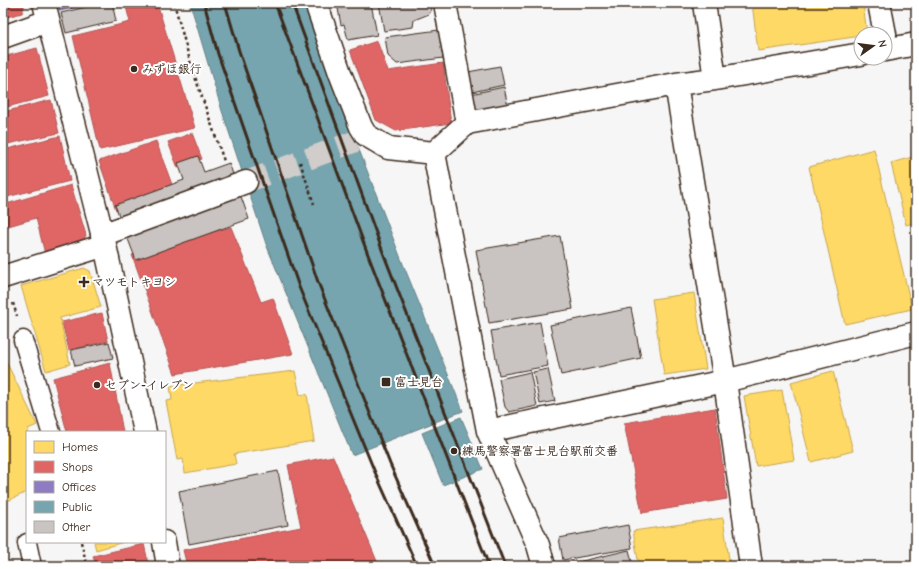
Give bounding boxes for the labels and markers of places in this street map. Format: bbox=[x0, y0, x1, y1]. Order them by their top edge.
place label: みずほ銀行 bbox=[142, 62, 202, 76]
marker: みずほ銀行 bbox=[129, 64, 139, 74]
place label: マツモトキヨシ bbox=[92, 275, 176, 289]
marker: マツモトキヨシ bbox=[79, 277, 89, 287]
place label: 富士見台 bbox=[395, 375, 443, 389]
marker: 富士見台 bbox=[380, 376, 392, 388]
place label: セブン-イレブン bbox=[105, 378, 194, 392]
marker: セブン-イレブン bbox=[92, 380, 102, 390]
place label: 練馬警察署富士見台駅前交番 bbox=[462, 444, 618, 458]
marker: 練馬警察署富士見台駅前交番 bbox=[449, 446, 459, 456]

